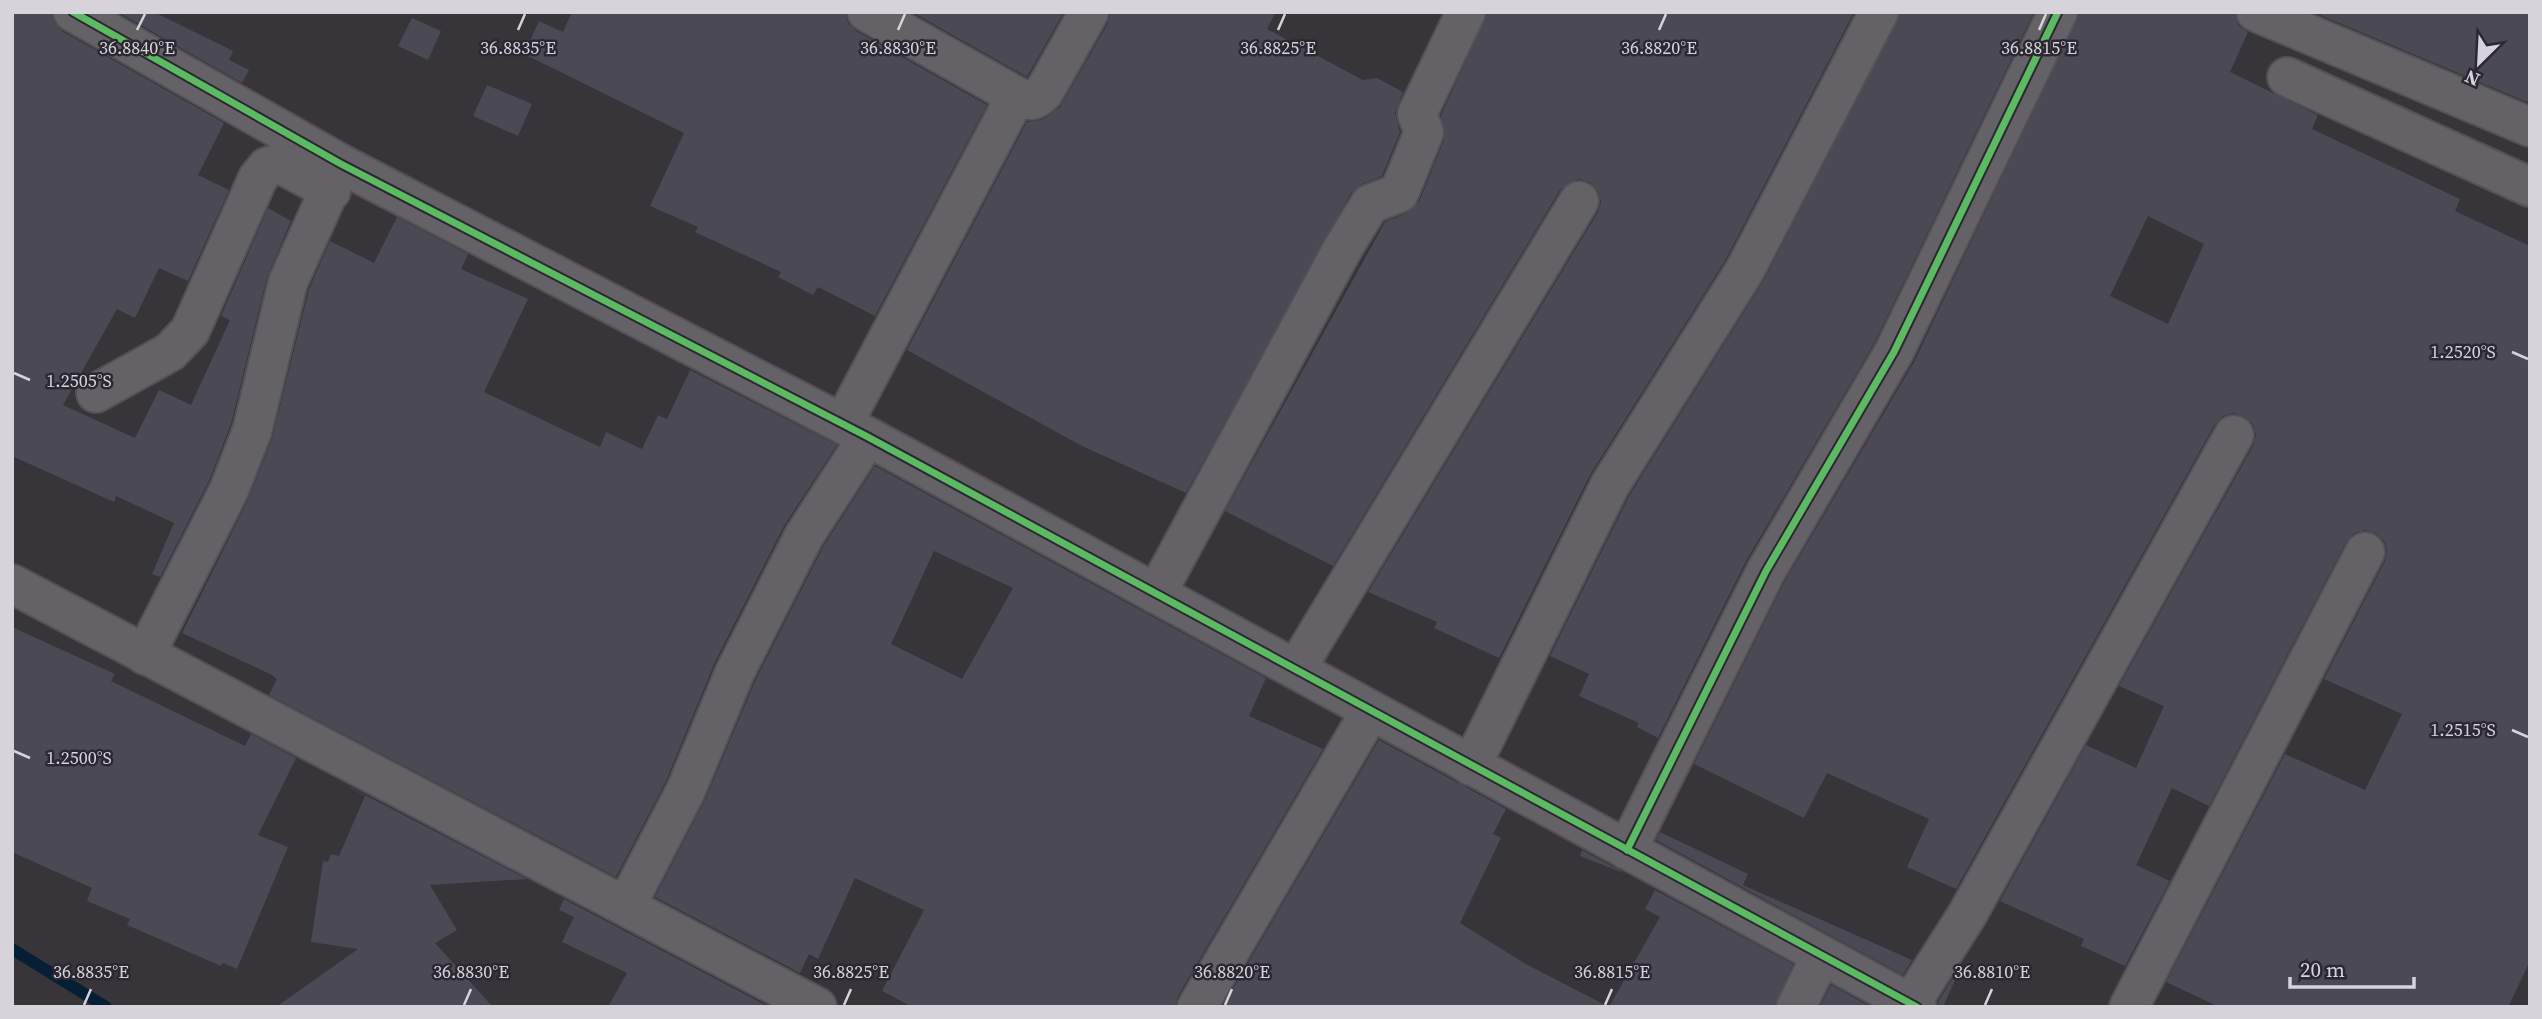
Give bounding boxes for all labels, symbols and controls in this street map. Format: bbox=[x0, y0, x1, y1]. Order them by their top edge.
north arrow bbox=[2444, 28, 2514, 98]
text: 36.8840°E bbox=[99, 35, 175, 60]
text: 36.8835°E bbox=[480, 35, 556, 60]
text: 36.8830°E bbox=[860, 35, 936, 60]
text: 36.8825°E bbox=[1240, 35, 1316, 60]
text: 36.8820°E bbox=[1621, 35, 1697, 60]
text: 36.8815°E bbox=[2001, 35, 2077, 60]
text: N bbox=[2460, 64, 2484, 93]
text: 1.2520°S bbox=[2430, 339, 2496, 364]
text: 1.2505°S bbox=[46, 368, 112, 393]
text: 1.2515°S bbox=[2430, 717, 2496, 742]
text: 1.2500°S bbox=[46, 745, 112, 770]
scale bar bbox=[2290, 946, 2414, 990]
text: 20 m bbox=[2300, 955, 2345, 984]
text: 36.8835°E bbox=[53, 959, 129, 984]
text: 36.8830°E bbox=[433, 959, 509, 984]
text: 36.8825°E bbox=[813, 959, 889, 984]
text: 36.8820°E bbox=[1194, 959, 1270, 984]
text: 36.8815°E bbox=[1574, 959, 1650, 984]
text: 36.8810°E bbox=[1954, 959, 2030, 984]

